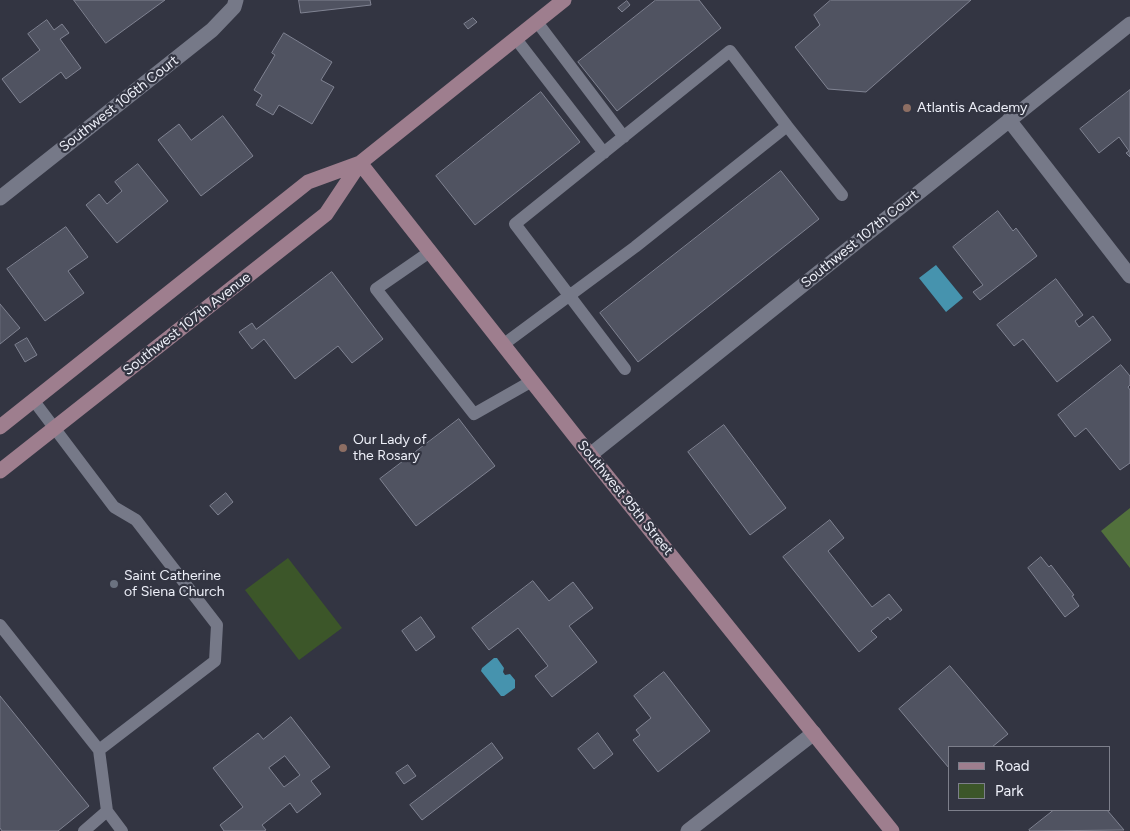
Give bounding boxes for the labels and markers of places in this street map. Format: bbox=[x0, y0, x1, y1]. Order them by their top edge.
place label: Atlantis Academy bbox=[917, 100, 1027, 116]
marker: Atlantis Academy bbox=[901, 102, 913, 114]
place label: Our Lady of the Rosary bbox=[353, 432, 427, 464]
marker: Our Lady of the Rosary bbox=[337, 442, 349, 454]
place label: Saint Catherine of Siena Church bbox=[124, 568, 224, 600]
marker: Saint Catherine of Siena Church bbox=[108, 578, 120, 590]

